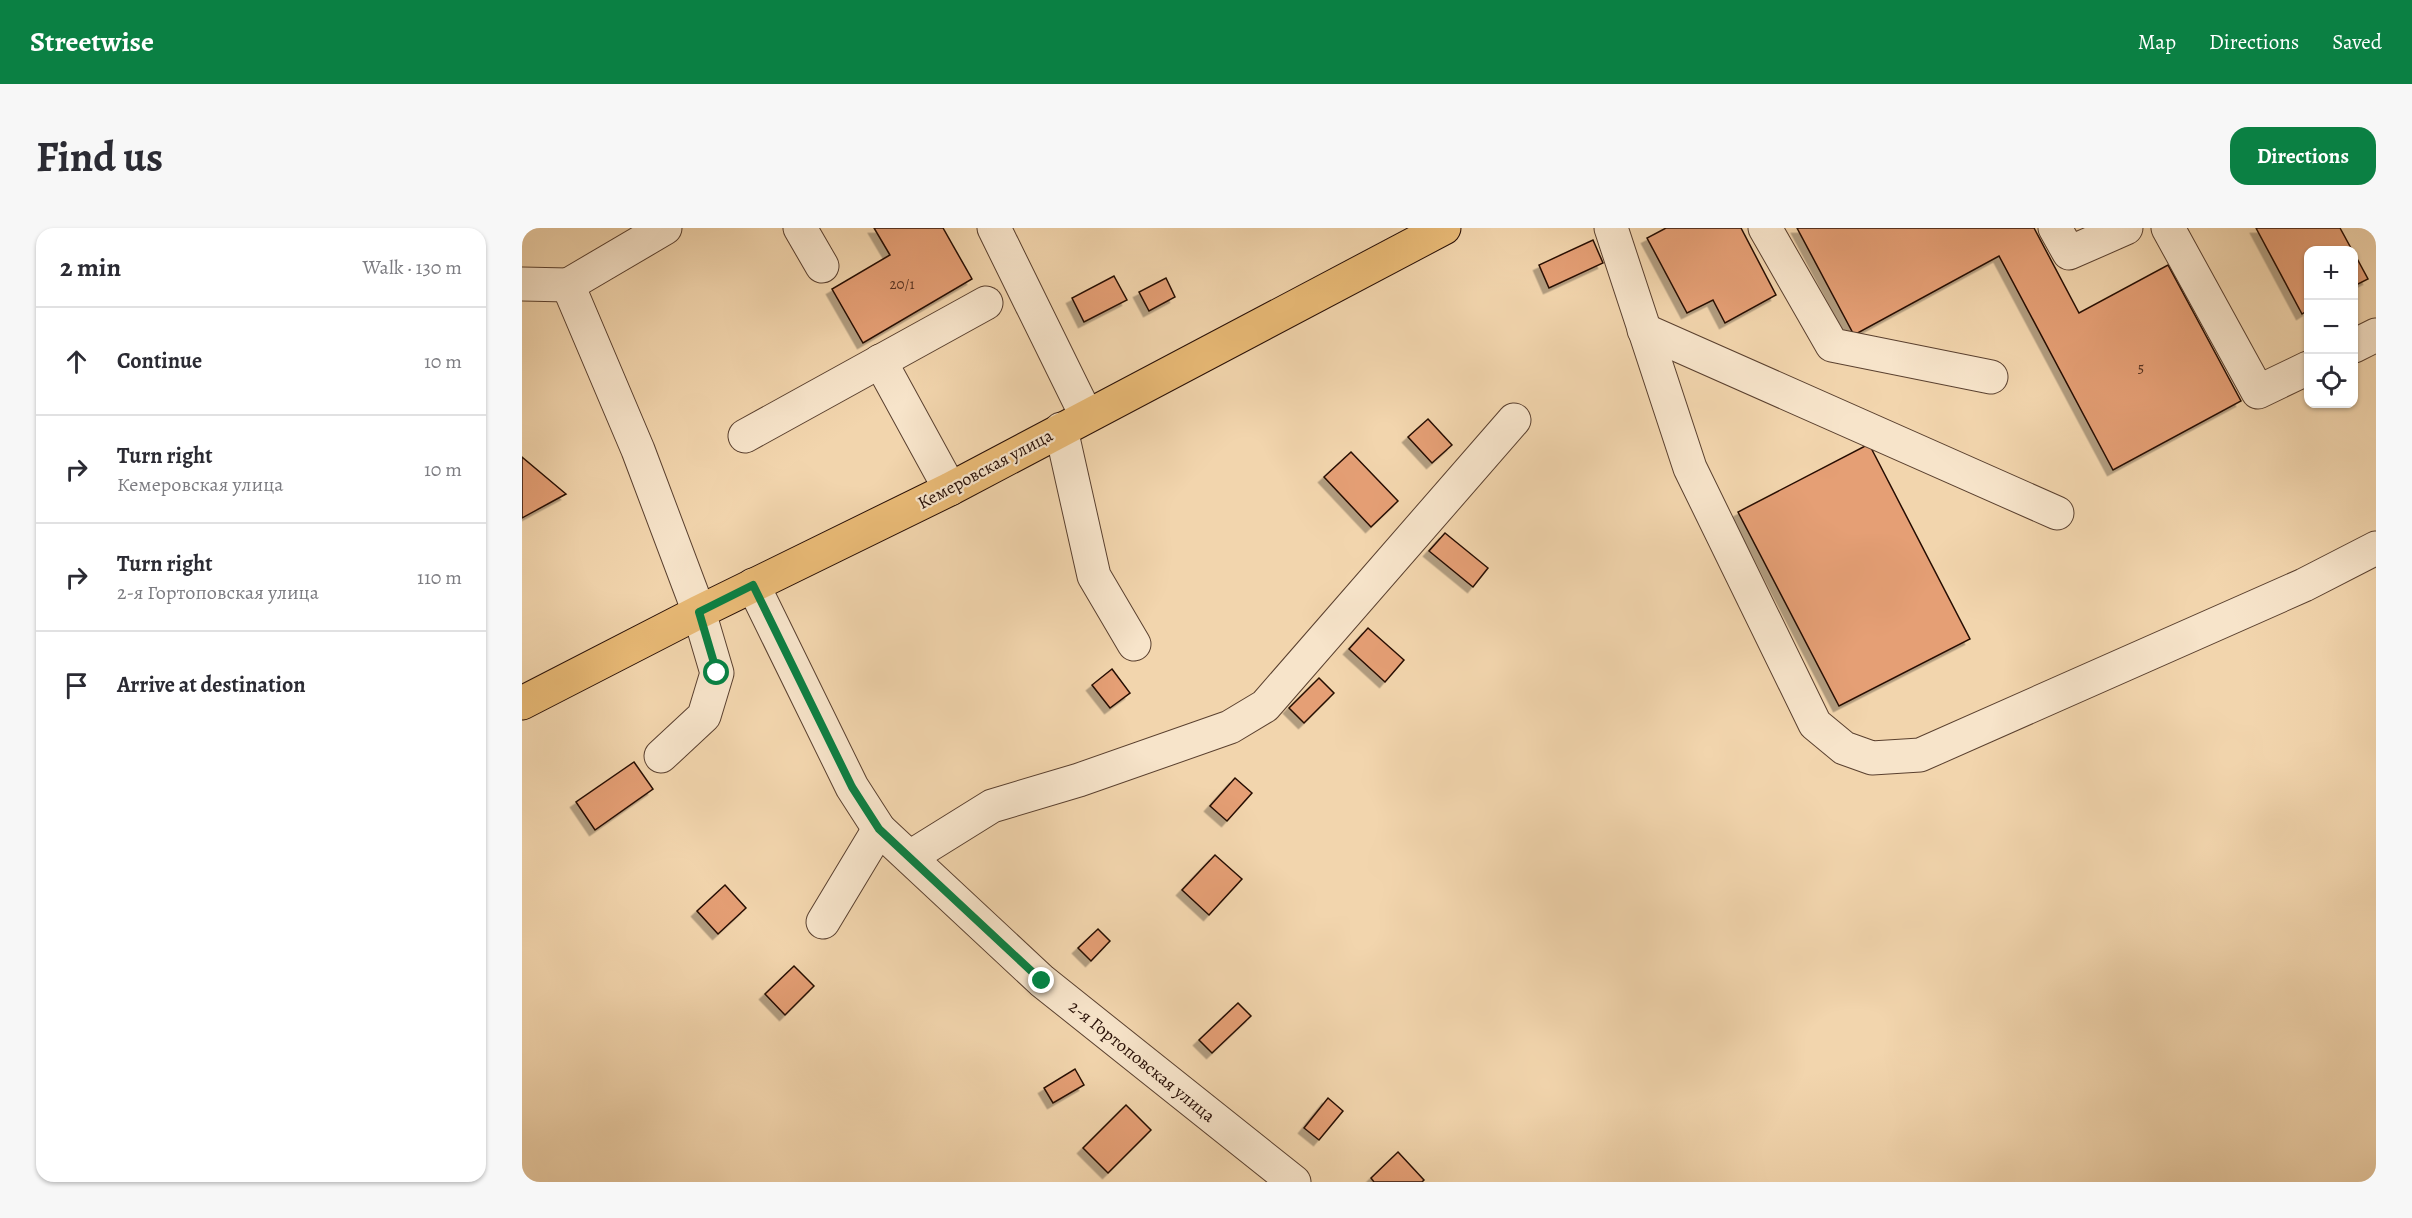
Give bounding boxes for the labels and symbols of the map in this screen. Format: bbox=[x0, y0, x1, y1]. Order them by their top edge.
house number: 20/1 bbox=[889, 274, 915, 294]
house number: 5 bbox=[2138, 358, 2144, 378]
street label: Кемеровская улица bbox=[913, 423, 1057, 515]
route start bbox=[703, 659, 729, 685]
route end bbox=[1028, 967, 1054, 993]
street label: 2-я Гортоповская улица bbox=[1064, 994, 1221, 1128]

